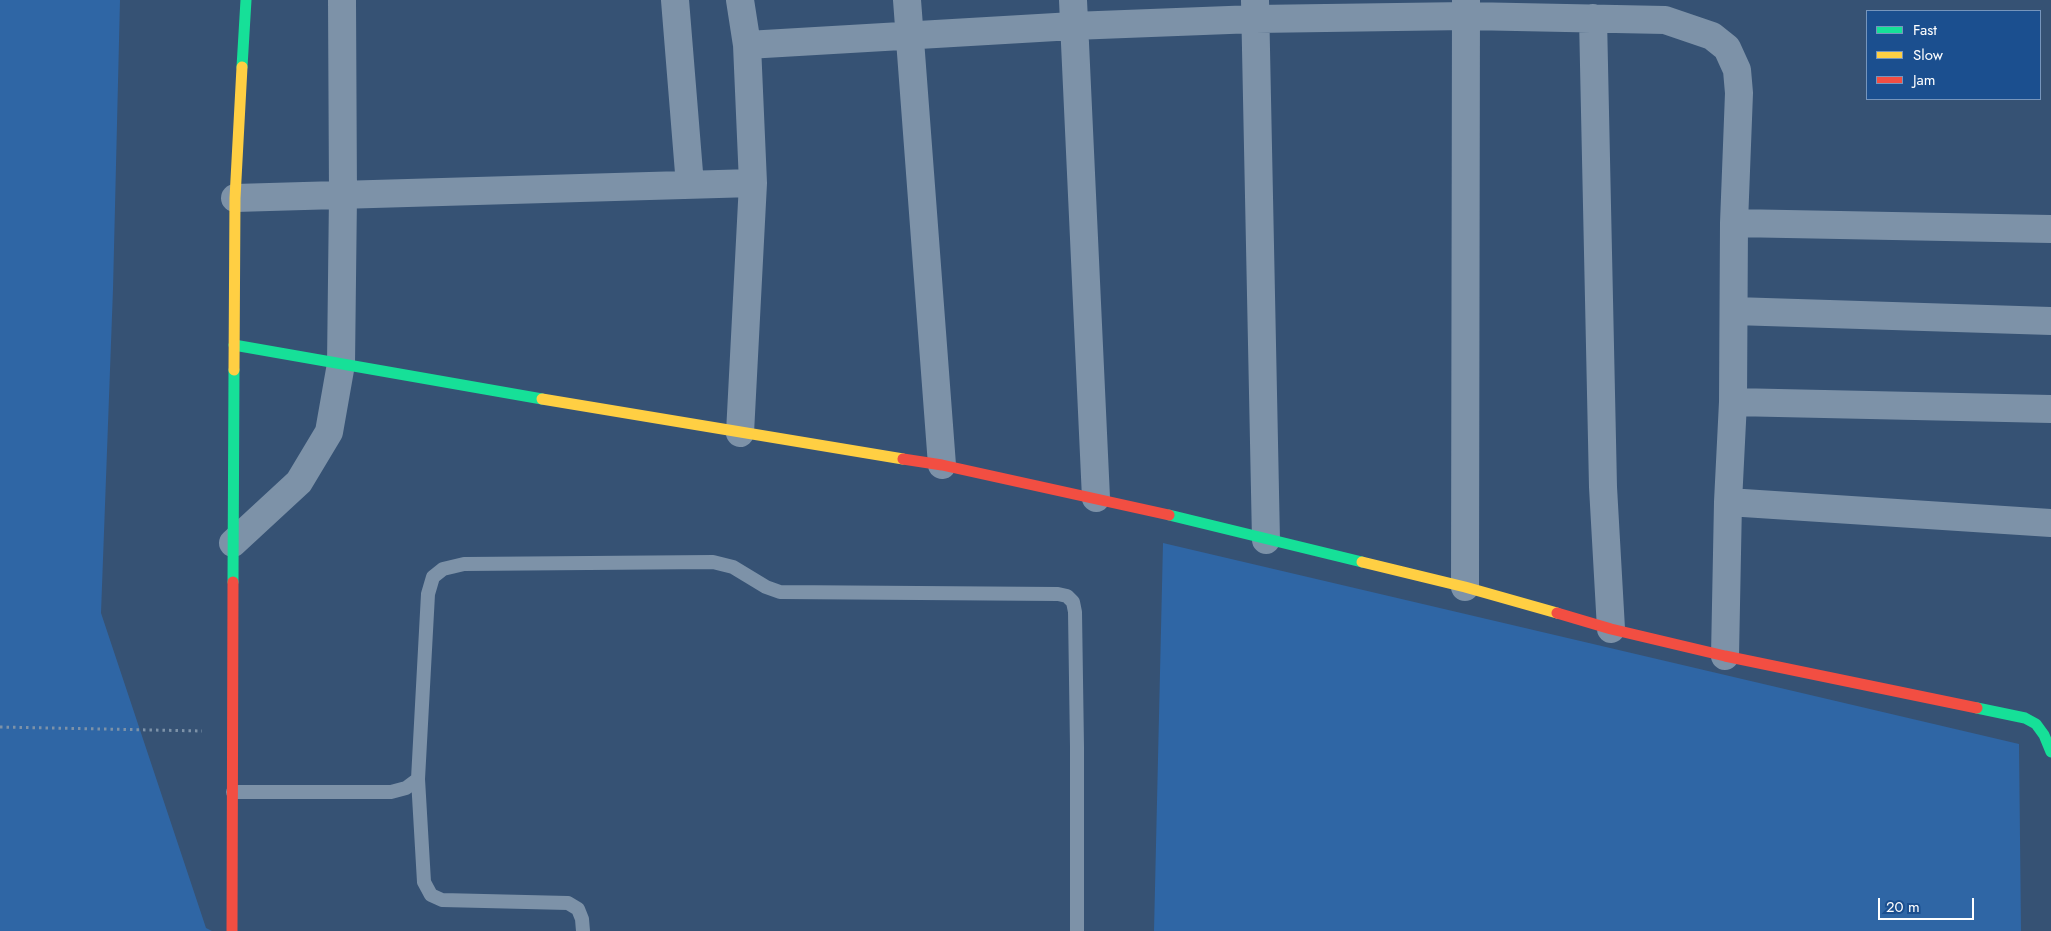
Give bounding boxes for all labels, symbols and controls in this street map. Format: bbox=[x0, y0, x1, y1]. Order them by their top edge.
legend bbox=[1866, 10, 2041, 100]
text: Fast bbox=[1913, 19, 1937, 41]
text: Slow bbox=[1913, 44, 1943, 66]
text: Jam bbox=[1913, 69, 1936, 91]
scale bar bbox=[1881, 888, 1977, 920]
text: 20 m bbox=[1886, 896, 1920, 918]

